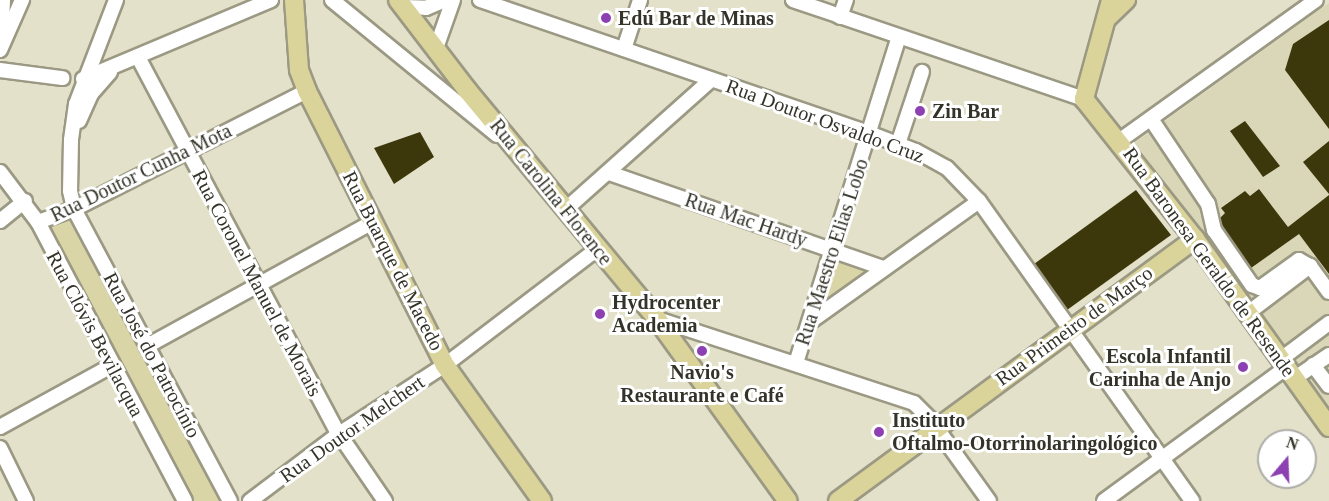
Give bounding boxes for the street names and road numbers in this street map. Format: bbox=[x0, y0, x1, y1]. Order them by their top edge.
street label: Rua Doutor Osvaldo Cruz bbox=[723, 74, 927, 168]
street label: Rua Carolina Florence bbox=[485, 114, 617, 270]
street label: Rua Doutor Cunha Mota bbox=[47, 119, 235, 227]
street label: Rua Baronesa Geraldo de Resende bbox=[1118, 143, 1300, 381]
street label: Rua Maestro Elias Lobo bbox=[790, 156, 874, 348]
street label: Rua Coronel Manuel de Morais bbox=[187, 166, 327, 400]
street label: Rua Buarque de Macedo bbox=[337, 167, 449, 355]
street label: Rua Mac Hardy bbox=[682, 188, 810, 252]
street label: Rua Clóvis Bevilacqua bbox=[41, 247, 149, 421]
street label: Rua Primeiro de Março bbox=[991, 261, 1157, 391]
street label: Rua José do Patrocínio bbox=[98, 268, 206, 442]
street label: Rua Doutor Melchert bbox=[275, 370, 429, 488]

